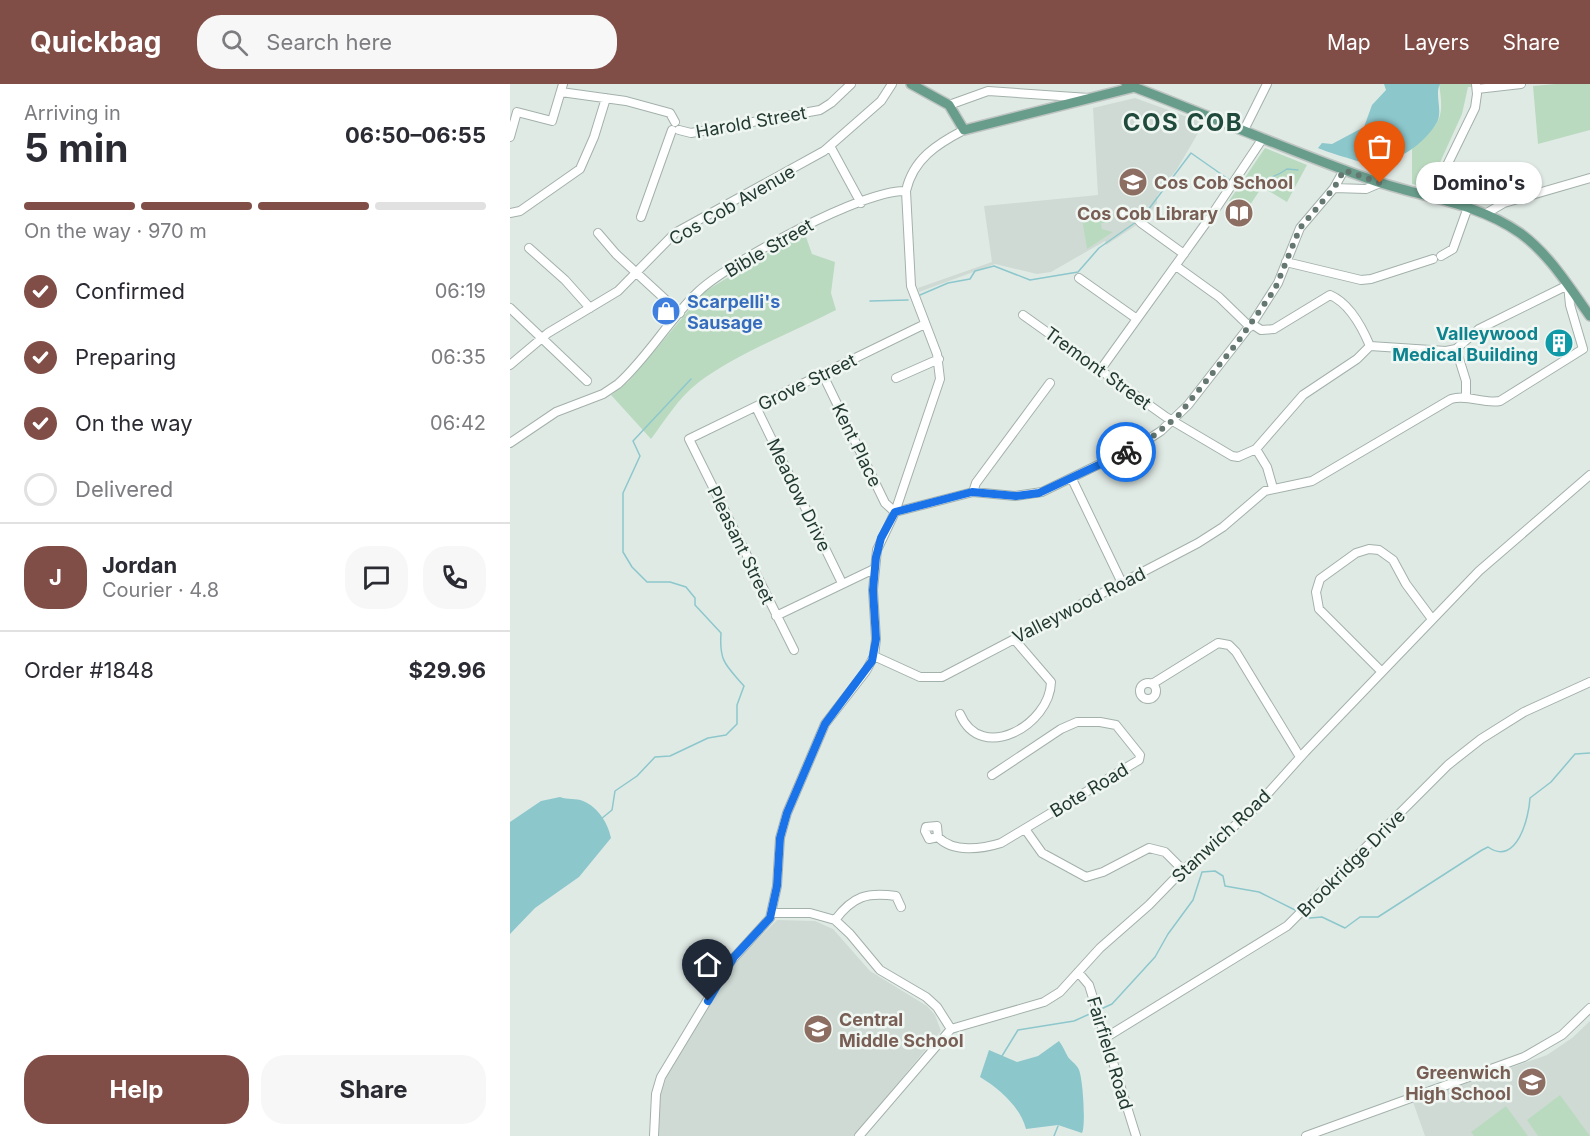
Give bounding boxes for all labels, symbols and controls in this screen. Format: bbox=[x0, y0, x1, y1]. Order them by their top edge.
search box bbox=[197, 15, 617, 69]
text: Quickbag bbox=[30, 25, 161, 59]
icon: search bbox=[218, 26, 251, 59]
text: Search here bbox=[266, 29, 392, 55]
text: Map bbox=[1327, 30, 1371, 55]
text: Layers bbox=[1404, 30, 1470, 55]
text: Share bbox=[1503, 30, 1560, 55]
text: Arriving in bbox=[24, 101, 121, 125]
street label: Harold Street bbox=[694, 102, 808, 142]
district label: COS COB bbox=[1123, 108, 1243, 137]
pin bbox=[1354, 121, 1405, 183]
text: 06:50–06:55 bbox=[345, 122, 486, 148]
text: 5 min bbox=[24, 124, 129, 171]
icon: bag bbox=[1363, 130, 1396, 163]
street label: Cos Cob Avenue bbox=[665, 160, 799, 250]
callout: Domino's bbox=[1416, 162, 1542, 204]
school or university icon: Cos Cob School bbox=[1117, 166, 1149, 198]
text: Domino's bbox=[1433, 171, 1525, 195]
place label: Cos Cob School bbox=[1154, 172, 1293, 193]
library icon: Cos Cob Library bbox=[1223, 197, 1255, 229]
place label: Cos Cob Library bbox=[1077, 203, 1218, 224]
street label: Bible Street bbox=[721, 214, 817, 282]
text: On the way · 970 m bbox=[24, 219, 207, 243]
icon: check bbox=[24, 275, 57, 308]
text: Confirmed bbox=[75, 278, 185, 304]
text: 06:19 bbox=[435, 279, 486, 303]
place label: Scarpelli's Sausage bbox=[687, 291, 780, 333]
shop icon: Scarpelli's Sausage bbox=[650, 295, 682, 327]
street label: Tremont Street bbox=[1041, 322, 1155, 414]
place label: Valleywood Medical Building bbox=[1392, 323, 1538, 365]
building icon: Valleywood Medical Building bbox=[1543, 327, 1575, 359]
icon: check bbox=[24, 341, 57, 374]
text: Preparing bbox=[75, 344, 176, 370]
text: 06:35 bbox=[431, 345, 486, 369]
street label: Grove Street bbox=[755, 349, 860, 415]
street label: Kent Place bbox=[828, 400, 886, 490]
icon: check bbox=[24, 407, 57, 440]
text: On the way bbox=[75, 410, 193, 436]
text: 06:42 bbox=[430, 411, 486, 435]
courier bbox=[1096, 422, 1156, 482]
street label: Meadow Drive bbox=[763, 435, 835, 555]
icon: bike bbox=[1110, 436, 1143, 469]
text: Delivered bbox=[75, 476, 173, 502]
street label: Pleasant Street bbox=[703, 483, 779, 608]
button: chat bbox=[345, 546, 408, 609]
button: phone bbox=[423, 546, 486, 609]
text: Jordan bbox=[102, 552, 177, 578]
street label: Valleywood Road bbox=[1009, 562, 1149, 648]
text: J bbox=[49, 564, 62, 590]
text: Courier · 4.8 bbox=[102, 578, 219, 602]
text: Order #1848 bbox=[24, 657, 154, 683]
text: $29.96 bbox=[408, 657, 486, 683]
street label: Bote Road bbox=[1046, 759, 1132, 821]
street label: Stanwich Road bbox=[1167, 785, 1275, 887]
street label: Brookridge Drive bbox=[1293, 805, 1409, 921]
pin bbox=[682, 939, 733, 1001]
icon: home bbox=[691, 948, 724, 981]
street label: Fairfield Road bbox=[1083, 994, 1137, 1112]
place label: Central Middle School bbox=[839, 1009, 964, 1051]
school or university icon: Central Middle School bbox=[802, 1013, 834, 1045]
button: Help bbox=[24, 1055, 249, 1124]
button: Share bbox=[261, 1055, 486, 1124]
place label: Greenwich High School bbox=[1405, 1062, 1511, 1104]
school or university icon: Greenwich High School bbox=[1516, 1066, 1548, 1098]

